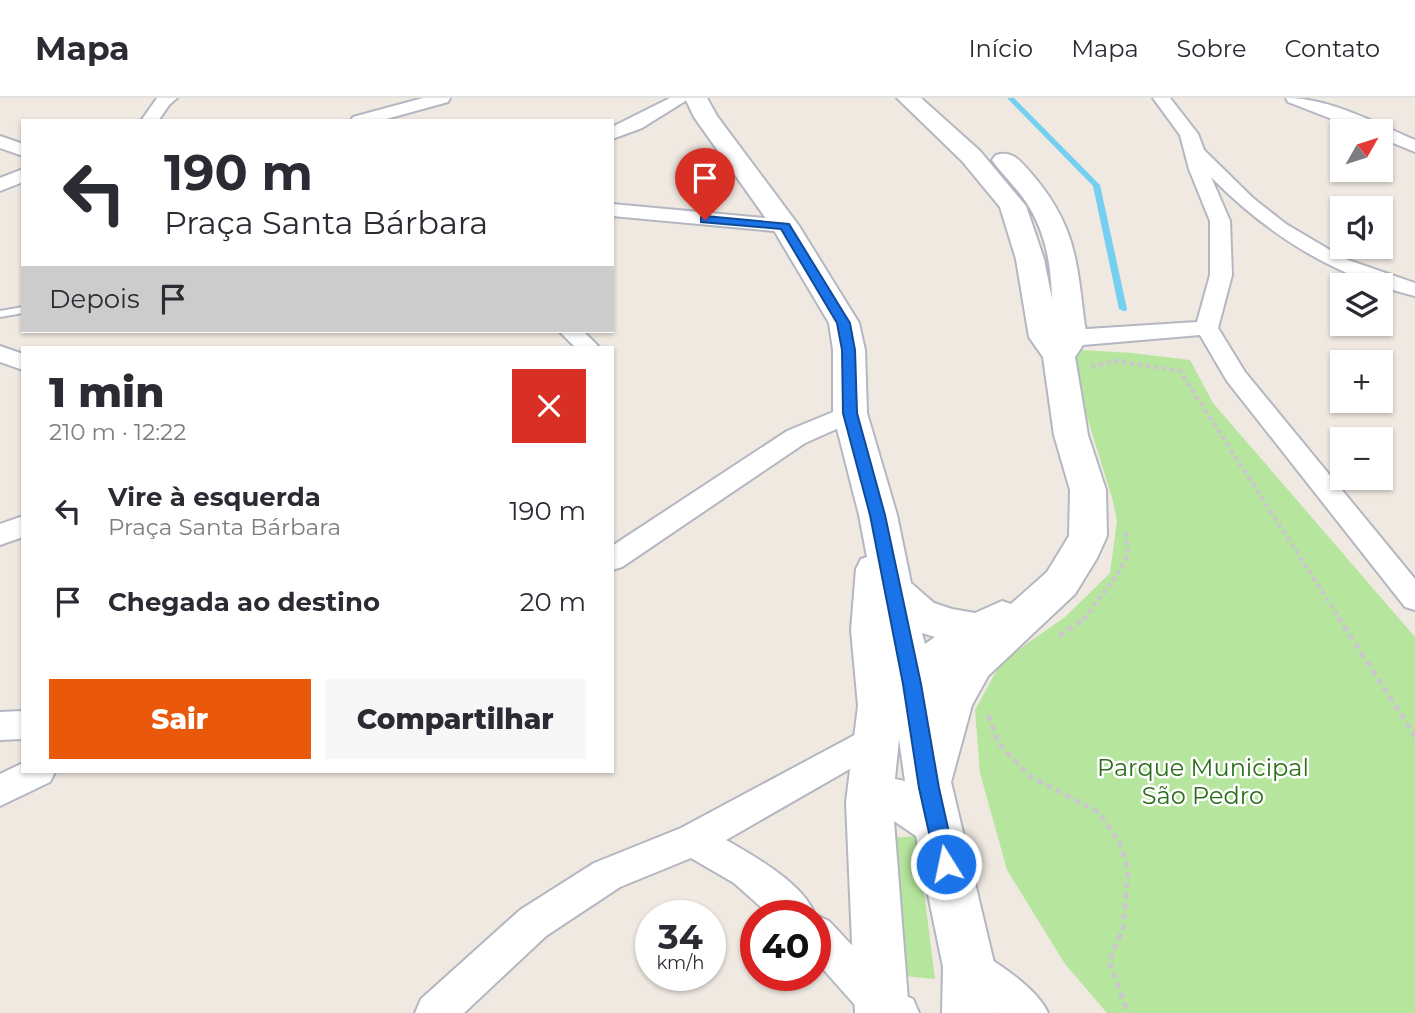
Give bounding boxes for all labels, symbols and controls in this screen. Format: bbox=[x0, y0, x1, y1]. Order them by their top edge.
text: Mapa bbox=[35, 28, 130, 68]
text: Início bbox=[968, 34, 1033, 63]
text: Mapa bbox=[1071, 34, 1139, 63]
text: Sobre bbox=[1177, 34, 1246, 63]
text: Contato bbox=[1284, 34, 1380, 63]
north arrow bbox=[1330, 119, 1393, 182]
map controls bbox=[1330, 119, 1393, 490]
text: 190 m bbox=[164, 143, 313, 202]
icon: left bbox=[49, 147, 140, 238]
pin bbox=[675, 148, 735, 220]
icon: arrive bbox=[686, 159, 724, 197]
button: sound bbox=[1330, 196, 1393, 259]
text: Praça Santa Bárbara bbox=[164, 203, 488, 242]
button: layers bbox=[1330, 273, 1393, 336]
icon: arrive bbox=[154, 280, 192, 318]
text: Depois bbox=[49, 283, 140, 315]
button: + bbox=[1330, 350, 1393, 413]
text: 1 min bbox=[49, 366, 165, 418]
button: close bbox=[512, 369, 586, 443]
text: 210 m · 12:22 bbox=[49, 418, 186, 446]
button: − bbox=[1330, 427, 1393, 490]
text: Vire à esquerda bbox=[108, 481, 321, 513]
icon: left bbox=[49, 492, 87, 530]
text: 190 m bbox=[509, 495, 586, 527]
text: Praça Santa Bárbara bbox=[108, 513, 341, 541]
icon: arrive bbox=[49, 583, 87, 621]
text: Chegada ao destino bbox=[108, 586, 380, 618]
text: 20 m bbox=[520, 586, 586, 618]
button: Sair bbox=[49, 679, 311, 759]
button: Compartilhar bbox=[325, 679, 586, 759]
park label: Parque Municipal São Pedro bbox=[1097, 753, 1309, 810]
position arrow bbox=[909, 827, 983, 901]
speed limit sign: 40 bbox=[740, 900, 831, 991]
text: 34 bbox=[658, 915, 703, 958]
text: km/h bbox=[656, 952, 705, 974]

